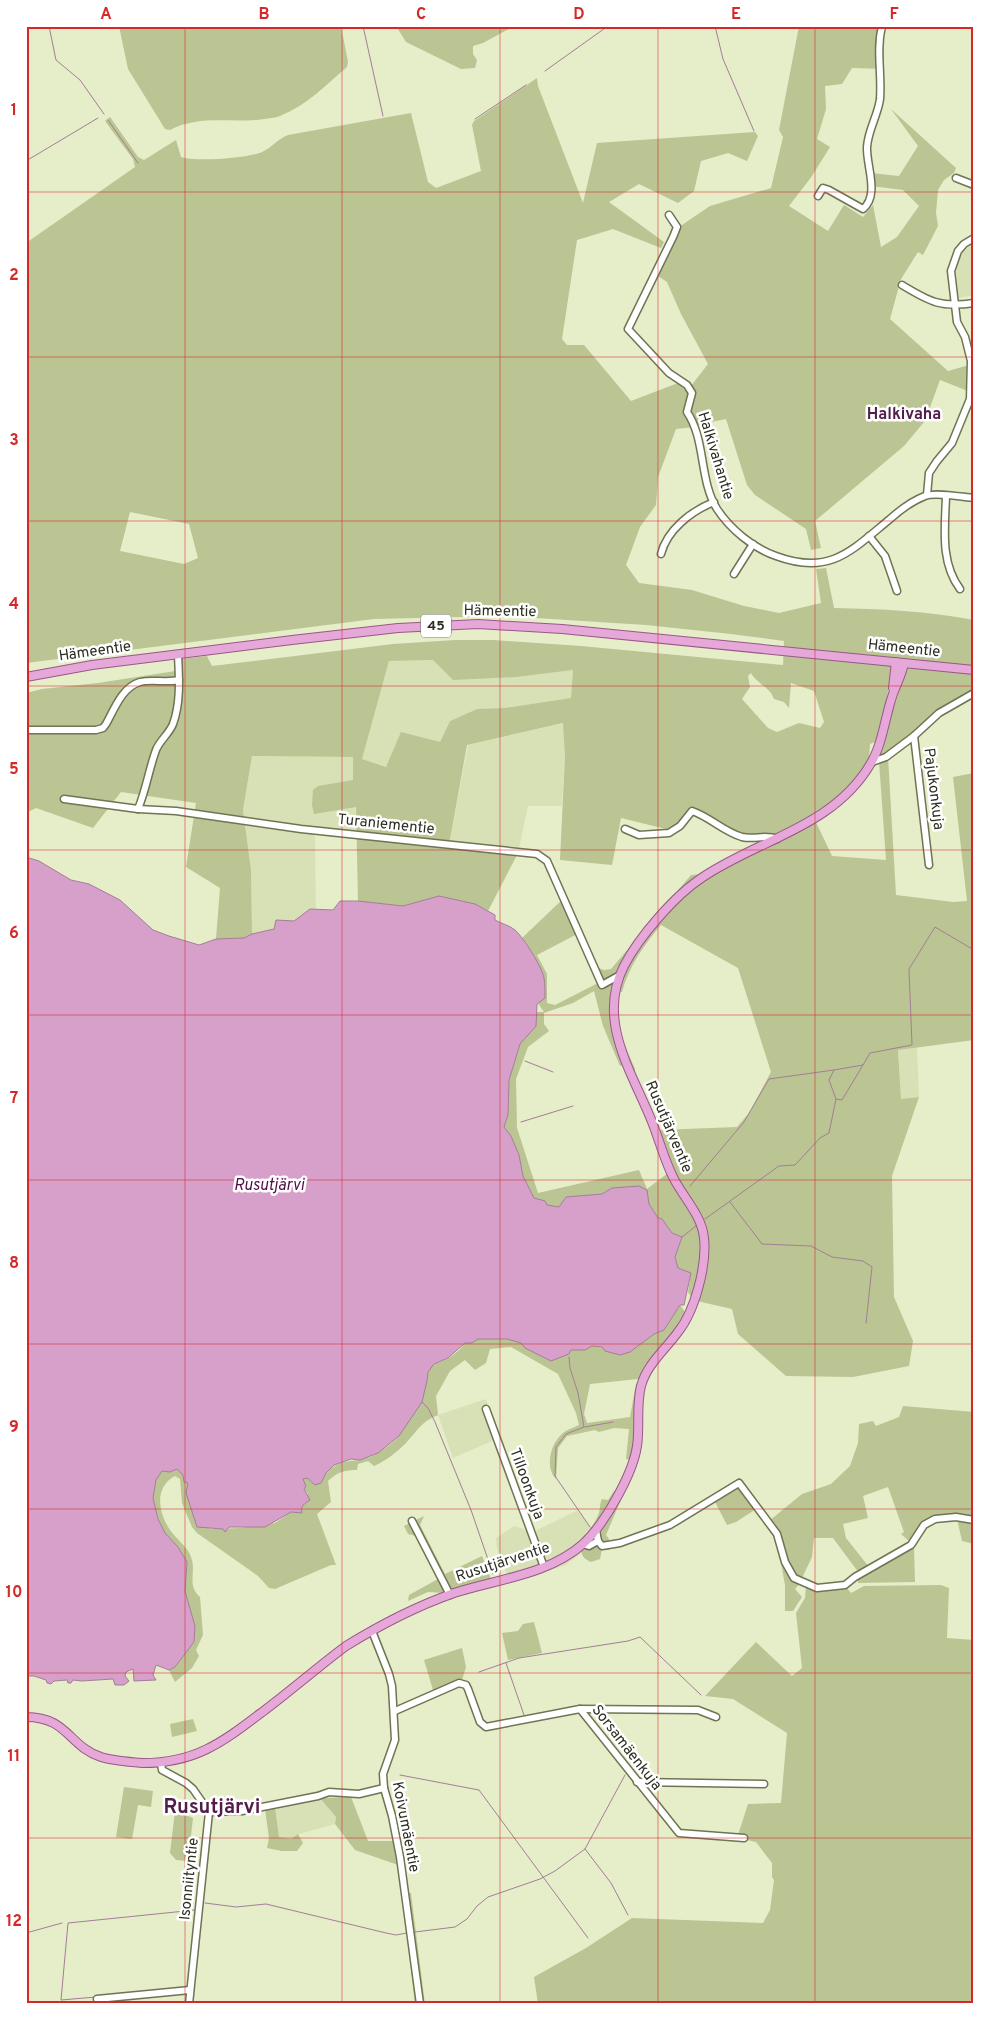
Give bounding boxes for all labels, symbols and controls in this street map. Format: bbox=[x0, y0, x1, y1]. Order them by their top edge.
text: A bbox=[100, 5, 112, 25]
text: B bbox=[258, 5, 270, 25]
text: C bbox=[416, 5, 426, 25]
text: D bbox=[573, 5, 585, 25]
text: E bbox=[731, 5, 741, 25]
text: F bbox=[889, 5, 899, 25]
text: 1 bbox=[11, 101, 17, 121]
text: 2 bbox=[9, 266, 19, 286]
district label: Halkivaha bbox=[867, 405, 941, 425]
street label: Halkivahantie bbox=[693, 410, 737, 502]
text: 3 bbox=[9, 431, 19, 451]
text: 4 bbox=[9, 595, 19, 615]
street label: Hämeentie bbox=[463, 602, 537, 622]
road number: 45 bbox=[421, 614, 451, 638]
street label: Hämeentie bbox=[867, 636, 941, 662]
street label: Hämeentie bbox=[58, 638, 132, 666]
street label: Pajukonkuja bbox=[919, 747, 947, 831]
text: 5 bbox=[9, 760, 19, 780]
street label: Turaniementie bbox=[337, 810, 435, 840]
text: 6 bbox=[9, 924, 19, 944]
street label: Rusutjärventie bbox=[640, 1078, 696, 1176]
text: 7 bbox=[10, 1089, 18, 1109]
water label: Rusutjärvi bbox=[234, 1176, 305, 1196]
text: 8 bbox=[9, 1254, 19, 1274]
text: 9 bbox=[9, 1418, 19, 1438]
street label: Tilloonkuja bbox=[504, 1446, 548, 1522]
street label: Rusutjärventie bbox=[453, 1539, 553, 1587]
text: 10 bbox=[6, 1583, 22, 1603]
street label: Sorsamäenkuja bbox=[587, 1701, 665, 1795]
text: 11 bbox=[8, 1747, 20, 1767]
street label: Koivumäentie bbox=[387, 1780, 423, 1874]
district label: Rusutjärvi bbox=[164, 1795, 260, 1821]
street label: Isonniityntie bbox=[176, 1837, 204, 1921]
text: 12 bbox=[6, 1912, 22, 1932]

